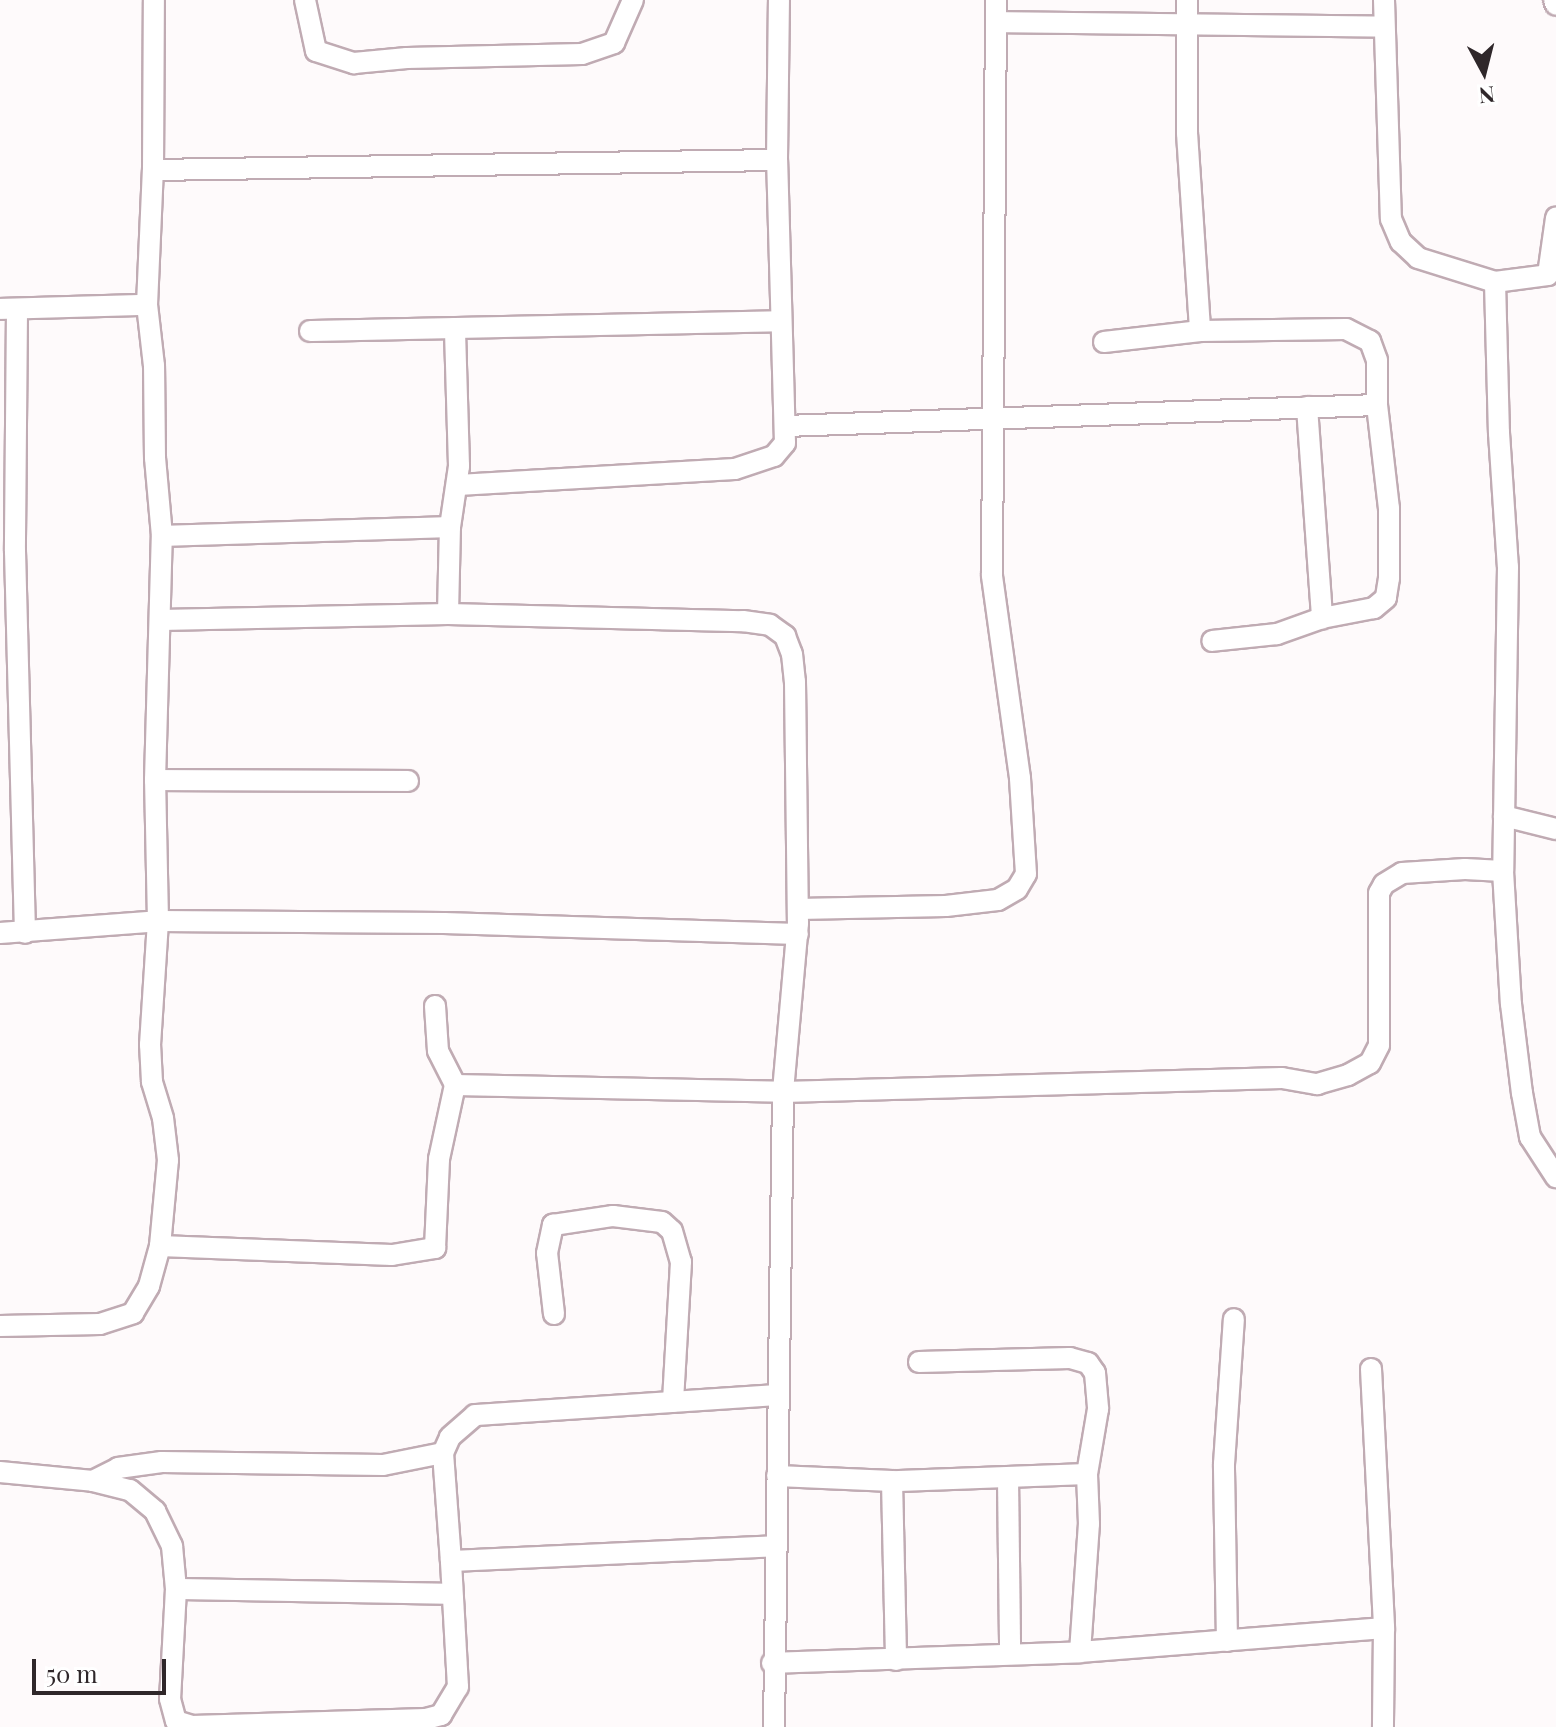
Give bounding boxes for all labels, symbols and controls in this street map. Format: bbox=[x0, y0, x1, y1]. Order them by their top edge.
north arrow bbox=[1444, 32, 1524, 112]
text: N bbox=[1477, 80, 1497, 112]
scale bar bbox=[36, 1643, 170, 1693]
text: 50 m bbox=[46, 1657, 98, 1689]

